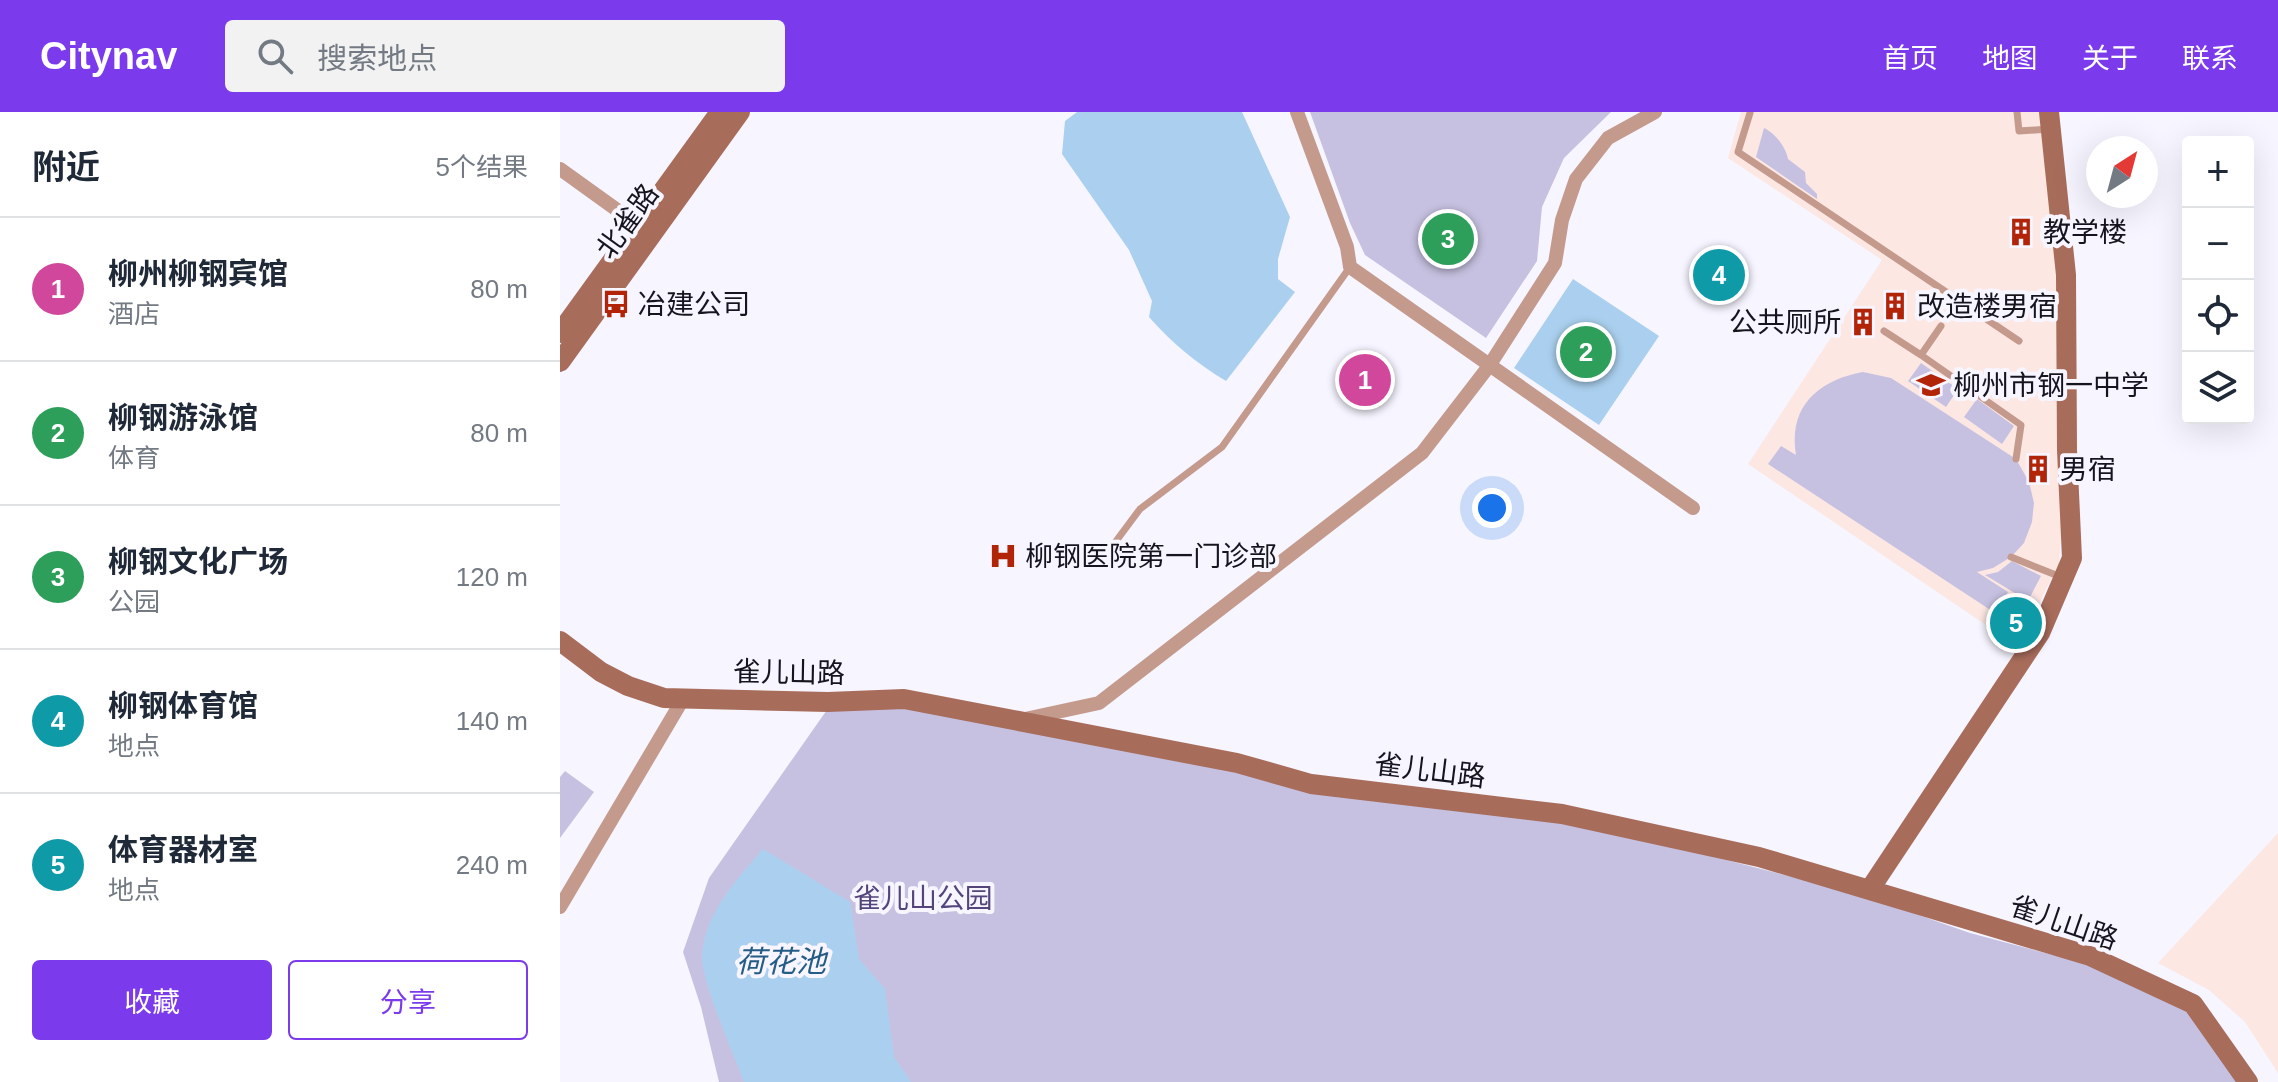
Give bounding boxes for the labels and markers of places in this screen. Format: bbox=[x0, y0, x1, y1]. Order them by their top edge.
pin: 3 bbox=[1422, 209, 1474, 269]
building icon: 教学楼 bbox=[2006, 217, 2036, 247]
place label: 教学楼 bbox=[2043, 217, 2127, 248]
pin: 4 bbox=[1693, 245, 1745, 305]
bus stop icon: 冶建公司 bbox=[601, 289, 631, 319]
place label: 冶建公司 bbox=[638, 289, 750, 320]
building icon: 改造楼男宿 bbox=[1880, 291, 1910, 321]
place label: 改造楼男宿 bbox=[1917, 291, 2057, 322]
place label: 公共厕所 bbox=[1729, 307, 1841, 338]
building icon: 公共厕所 bbox=[1848, 307, 1878, 337]
pin: 2 bbox=[1560, 322, 1612, 382]
pin: 1 bbox=[1339, 350, 1391, 410]
school or university icon: 柳州市钢一中学 bbox=[1916, 370, 1946, 400]
place label: 柳州市钢一中学 bbox=[1953, 370, 2149, 401]
building icon: 男宿 bbox=[2023, 454, 2053, 484]
place label: 男宿 bbox=[2060, 454, 2116, 485]
hospital icon: 柳钢医院第一门诊部 bbox=[988, 541, 1018, 571]
place label: 柳钢医院第一门诊部 bbox=[1025, 541, 1277, 572]
pin: 5 bbox=[1990, 593, 2042, 653]

